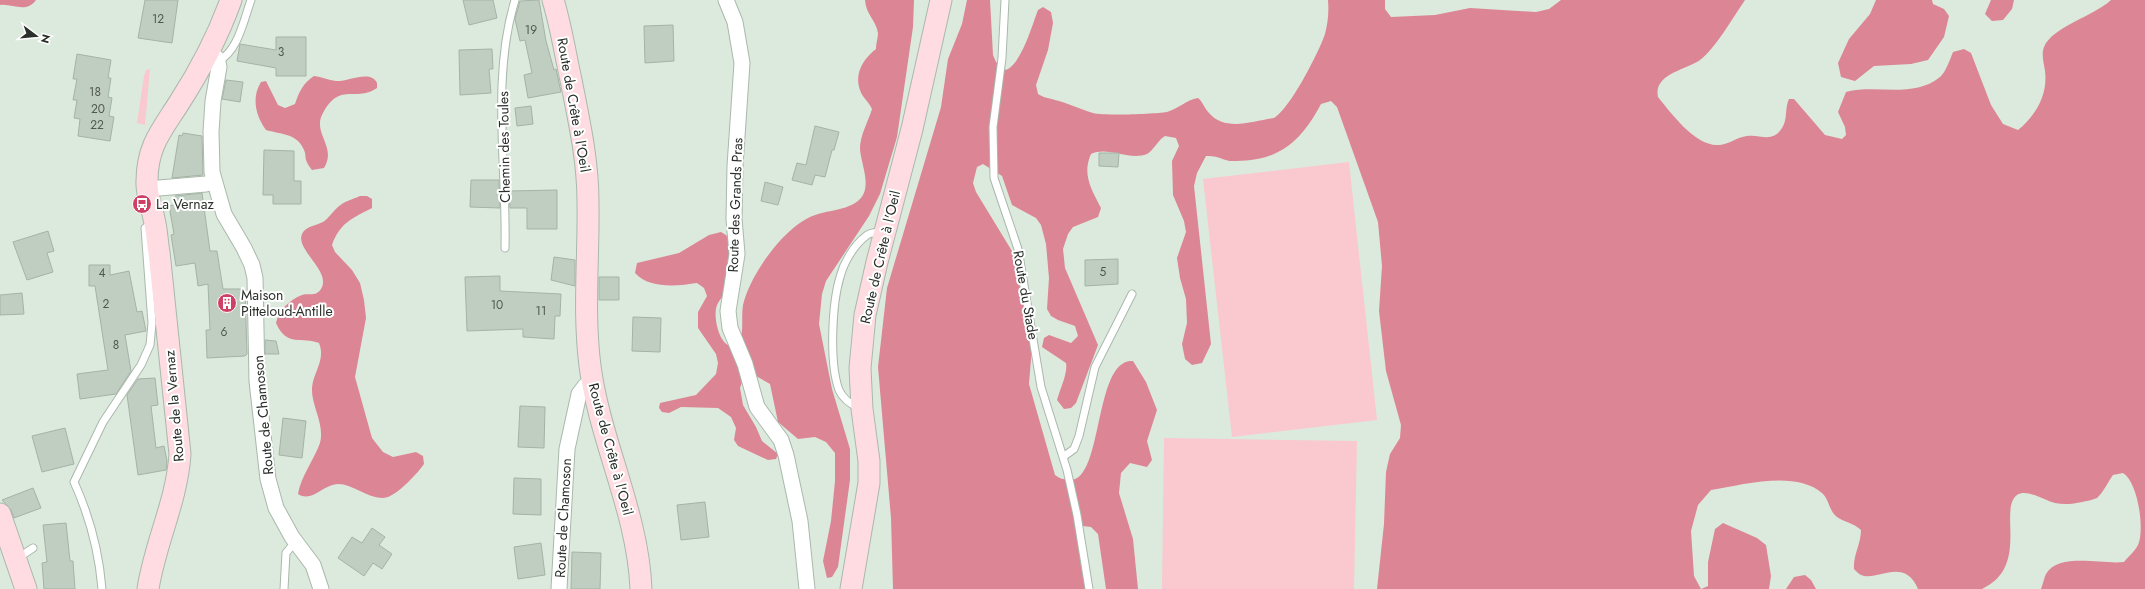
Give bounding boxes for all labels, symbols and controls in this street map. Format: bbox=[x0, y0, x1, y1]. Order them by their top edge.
house number: 12 bbox=[152, 10, 164, 28]
north arrow bbox=[16, 16, 56, 56]
house number: 19 bbox=[525, 21, 537, 39]
text: N bbox=[37, 32, 55, 45]
street label: Route de Crête à l'Oeil bbox=[552, 36, 596, 174]
house number: 3 bbox=[278, 43, 285, 61]
house number: 18 bbox=[89, 83, 101, 101]
street label: Chemin des Toules bbox=[493, 91, 515, 203]
house number: 20 bbox=[91, 100, 105, 118]
house number: 22 bbox=[90, 116, 104, 134]
street label: Route des Grands Pras bbox=[723, 137, 747, 273]
street label: Route de Crête à l'Oeil bbox=[855, 188, 905, 326]
bus stop icon: La Vernaz bbox=[131, 193, 153, 215]
place label: La Vernaz bbox=[156, 194, 214, 214]
street label: Route du Stade bbox=[1008, 249, 1044, 341]
house number: 5 bbox=[1100, 263, 1107, 281]
house number: 4 bbox=[99, 264, 106, 282]
place label: Maison Pitteloud-Antille bbox=[241, 285, 333, 321]
building icon: Maison Pitteloud-Antille bbox=[216, 292, 238, 314]
house number: 2 bbox=[103, 295, 110, 313]
house number: 10 bbox=[491, 296, 503, 314]
house number: 11 bbox=[536, 302, 546, 320]
house number: 6 bbox=[221, 323, 228, 341]
house number: 8 bbox=[113, 336, 119, 354]
street label: Route de la Vernaz bbox=[159, 349, 189, 463]
street label: Route de Chamoson bbox=[248, 354, 278, 476]
street label: Route de Crête à l'Oeil bbox=[584, 381, 638, 517]
street label: Route de Chamoson bbox=[550, 458, 576, 578]

